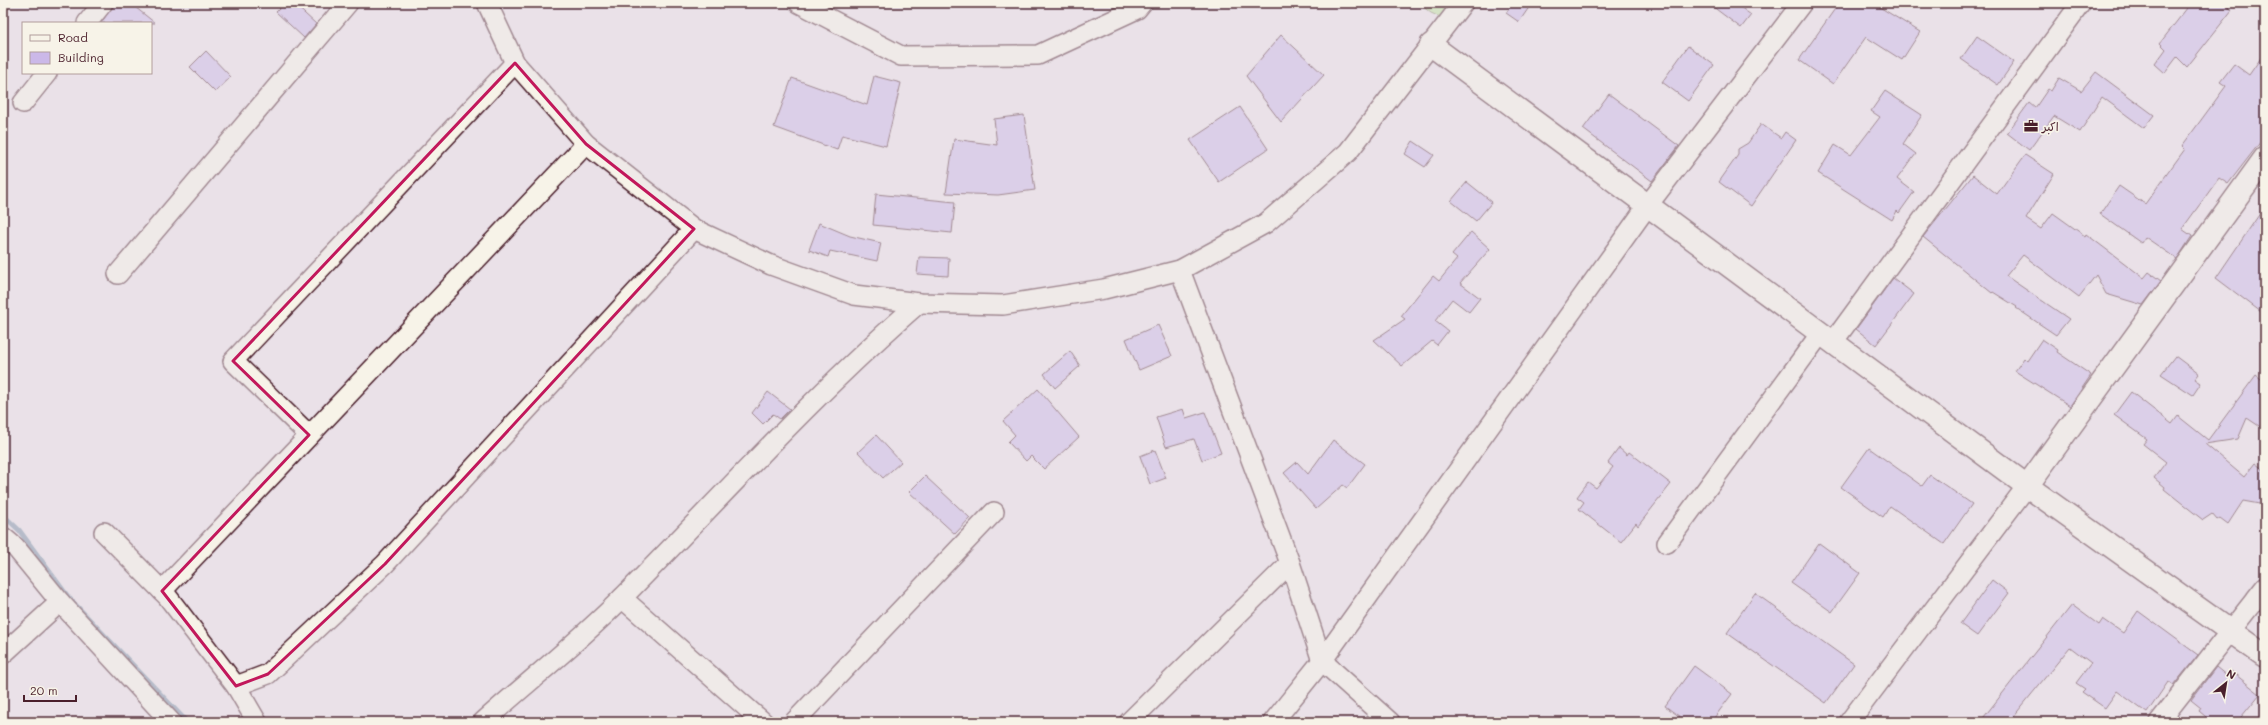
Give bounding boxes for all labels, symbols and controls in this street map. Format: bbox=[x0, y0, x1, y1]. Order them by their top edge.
legend bbox=[22, 22, 152, 74]
text: Road bbox=[58, 29, 88, 45]
text: Building bbox=[58, 49, 104, 65]
office icon: اکبر bbox=[2023, 118, 2039, 134]
place label: اکبر bbox=[2041, 118, 2059, 135]
north arrow bbox=[2206, 663, 2246, 703]
text: N bbox=[2224, 665, 2239, 682]
scale bar bbox=[24, 677, 76, 703]
text: 20 m bbox=[30, 682, 58, 698]

